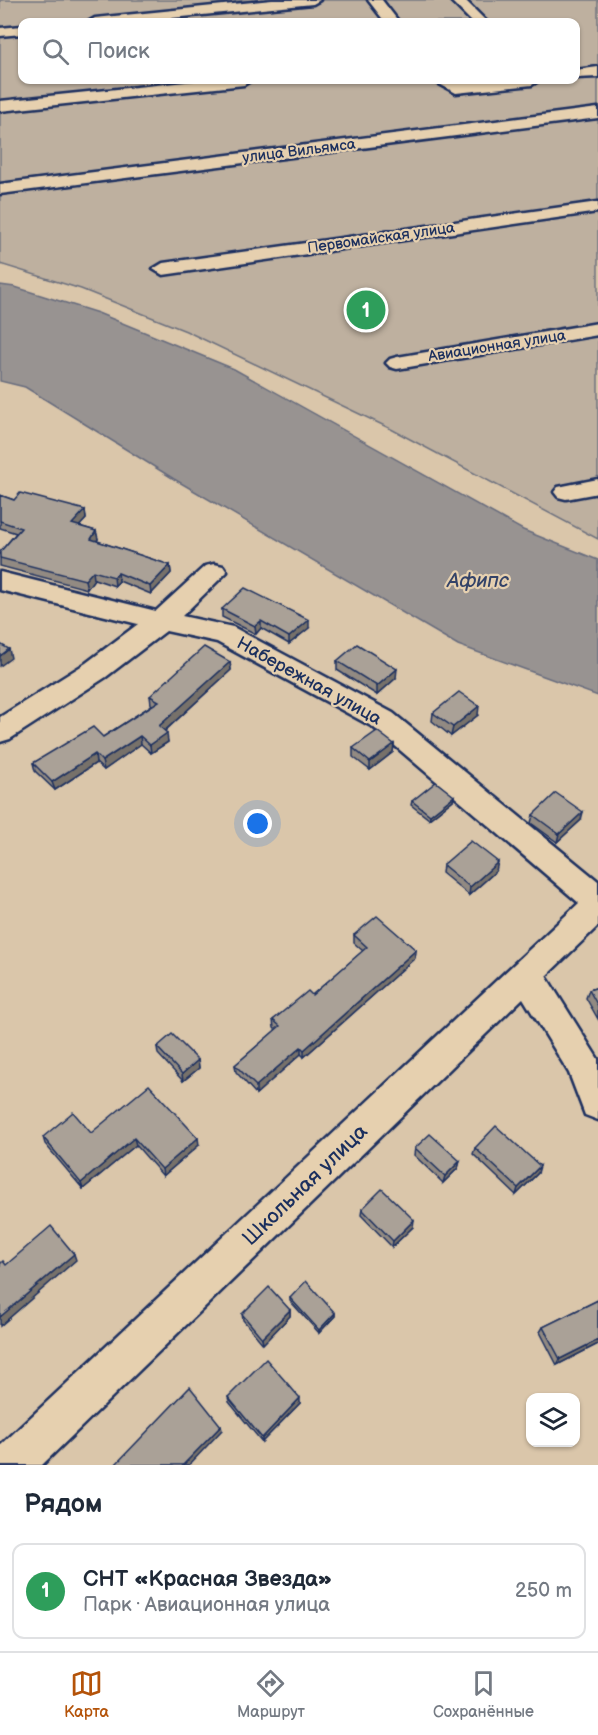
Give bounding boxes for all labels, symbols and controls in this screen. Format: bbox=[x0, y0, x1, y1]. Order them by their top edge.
search box bbox=[18, 18, 580, 84]
icon: search bbox=[39, 35, 72, 68]
text: Поиск bbox=[87, 38, 150, 65]
street label: улица Вильямса bbox=[241, 135, 357, 167]
street label: Первомайская улица bbox=[306, 218, 456, 258]
pin: 1 bbox=[346, 288, 386, 332]
street label: Авиационная улица bbox=[426, 326, 567, 366]
water label: Афипс bbox=[446, 569, 509, 593]
street label: Набережная улица bbox=[233, 633, 385, 730]
your location bbox=[243, 809, 272, 838]
street label: Школьная улица bbox=[237, 1119, 373, 1251]
map controls bbox=[526, 1393, 580, 1447]
button: layers bbox=[526, 1393, 580, 1447]
text: Рядом bbox=[24, 1489, 102, 1520]
text: СНТ «Красная Звезда» bbox=[83, 1566, 332, 1593]
text: 1 bbox=[41, 1579, 50, 1603]
text: 250 m bbox=[515, 1579, 572, 1603]
text: Парк · Авиационная улица bbox=[83, 1593, 330, 1617]
tab: Карта bbox=[64, 1667, 109, 1722]
tab: Маршрут bbox=[237, 1667, 305, 1722]
tab: Сохранённые bbox=[433, 1667, 534, 1722]

